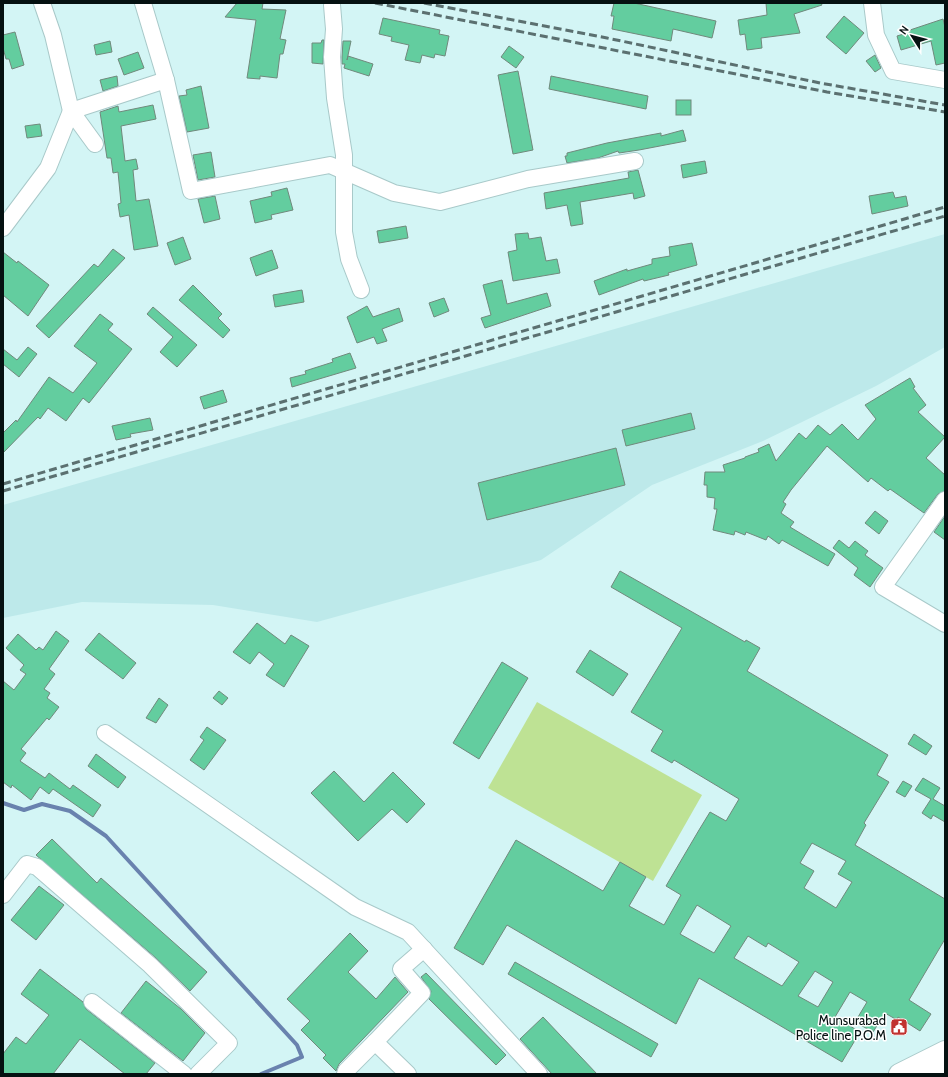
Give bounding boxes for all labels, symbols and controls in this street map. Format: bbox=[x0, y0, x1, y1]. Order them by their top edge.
north arrow bbox=[892, 16, 932, 56]
text: N bbox=[896, 23, 912, 37]
place label: Munsurabad Police line P.O.M bbox=[796, 1012, 886, 1043]
public building icon: Munsurabad Police line P.O.M bbox=[889, 1017, 909, 1037]

